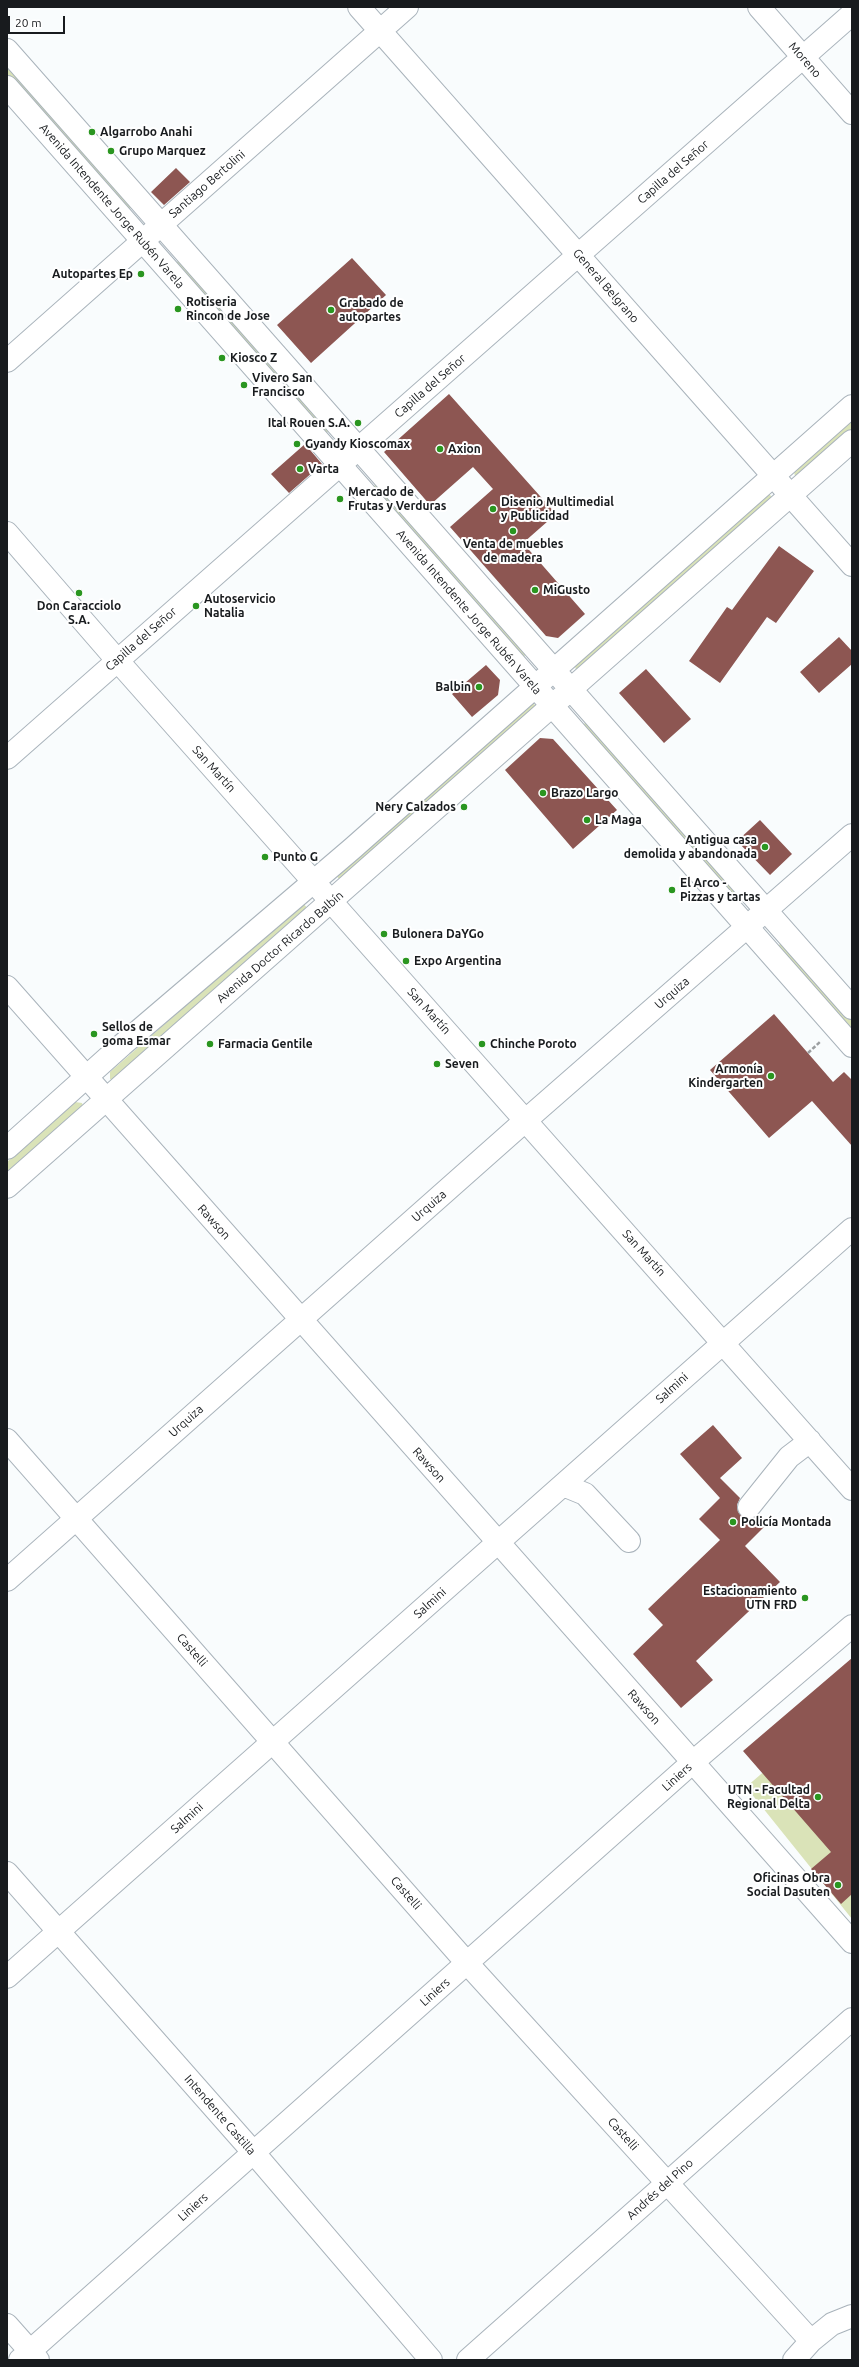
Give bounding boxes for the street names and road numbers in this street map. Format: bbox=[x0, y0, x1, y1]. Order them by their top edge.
street label: Moreno bbox=[786, 39, 824, 81]
street label: Avenida Intendente Jorge Rubén Varela bbox=[36, 121, 188, 291]
street label: Capilla del Señor bbox=[634, 137, 712, 207]
street label: Santiago Bertolini bbox=[166, 147, 248, 221]
street label: General Belgrano bbox=[570, 246, 642, 326]
street label: Capilla del Señor bbox=[391, 351, 469, 421]
street label: Avenida Intendente Jorge Rubén Varela bbox=[393, 527, 545, 697]
street label: Capilla del Señor bbox=[102, 604, 180, 674]
street label: San Martín bbox=[189, 743, 239, 795]
street label: Avenida Doctor Ricardo Balbín bbox=[214, 888, 346, 1006]
street label: Urquiza bbox=[652, 974, 692, 1012]
street label: San Martín bbox=[404, 985, 454, 1037]
street label: Urquiza bbox=[409, 1187, 449, 1225]
street label: Rawson bbox=[195, 1202, 233, 1242]
street label: San Martín bbox=[619, 1227, 669, 1279]
street label: Salmini bbox=[653, 1370, 691, 1406]
street label: Urquiza bbox=[166, 1402, 206, 1440]
street label: Rawson bbox=[410, 1445, 448, 1485]
street label: Salmini bbox=[411, 1585, 449, 1621]
street label: Castelli bbox=[174, 1630, 210, 1670]
street label: Rawson bbox=[625, 1687, 663, 1727]
street label: Liniers bbox=[659, 1760, 695, 1794]
street label: Salmini bbox=[168, 1800, 206, 1836]
street label: Castelli bbox=[388, 1873, 424, 1913]
street label: Liniers bbox=[417, 1975, 453, 2009]
street label: Intendente Castilla bbox=[181, 2072, 259, 2158]
street label: Castelli bbox=[605, 2115, 641, 2153]
street label: Andrés del Pino bbox=[624, 2155, 696, 2223]
street label: Liniers bbox=[175, 2190, 211, 2224]

